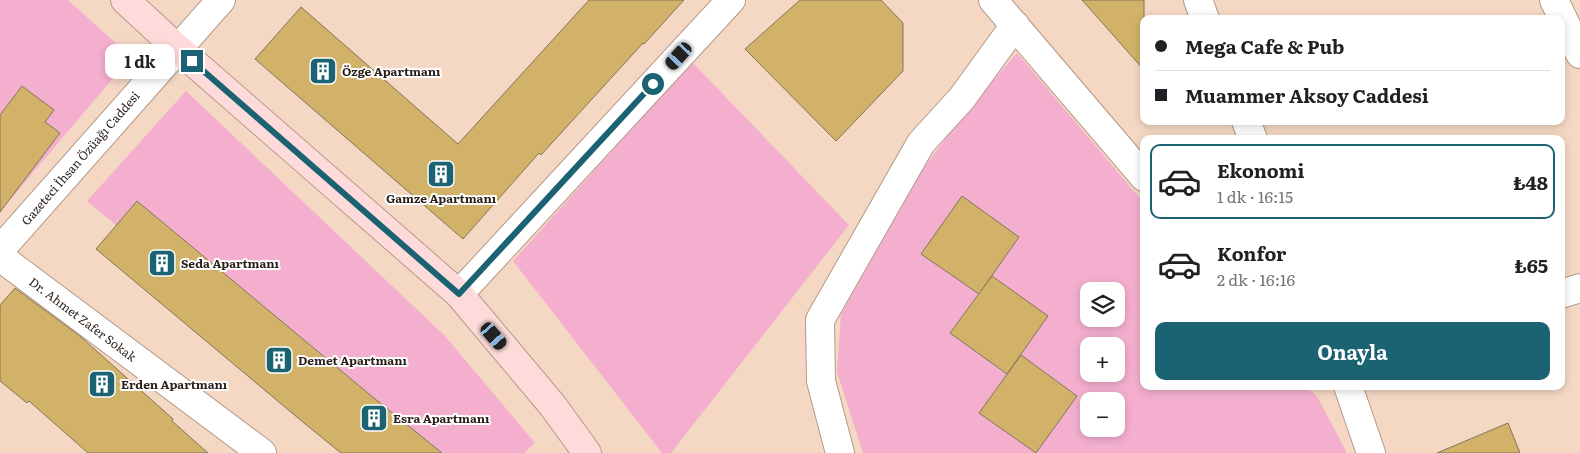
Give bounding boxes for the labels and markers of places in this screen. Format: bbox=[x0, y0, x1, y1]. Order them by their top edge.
building icon: Özge Apartmanı bbox=[308, 56, 338, 86]
place label: Özge Apartmanı bbox=[342, 62, 441, 80]
building icon: Gamze Apartmanı bbox=[426, 159, 456, 189]
place label: Gamze Apartmanı bbox=[386, 189, 497, 207]
building icon: Seda Apartmanı bbox=[147, 248, 177, 278]
place label: Seda Apartmanı bbox=[181, 254, 280, 272]
building icon: Demet Apartmanı bbox=[264, 345, 294, 375]
place label: Demet Apartmanı bbox=[298, 351, 407, 369]
building icon: Erden Apartmanı bbox=[87, 369, 117, 399]
place label: Erden Apartmanı bbox=[121, 375, 228, 393]
building icon: Esra Apartmanı bbox=[359, 403, 389, 433]
place label: Esra Apartmanı bbox=[393, 409, 490, 427]

